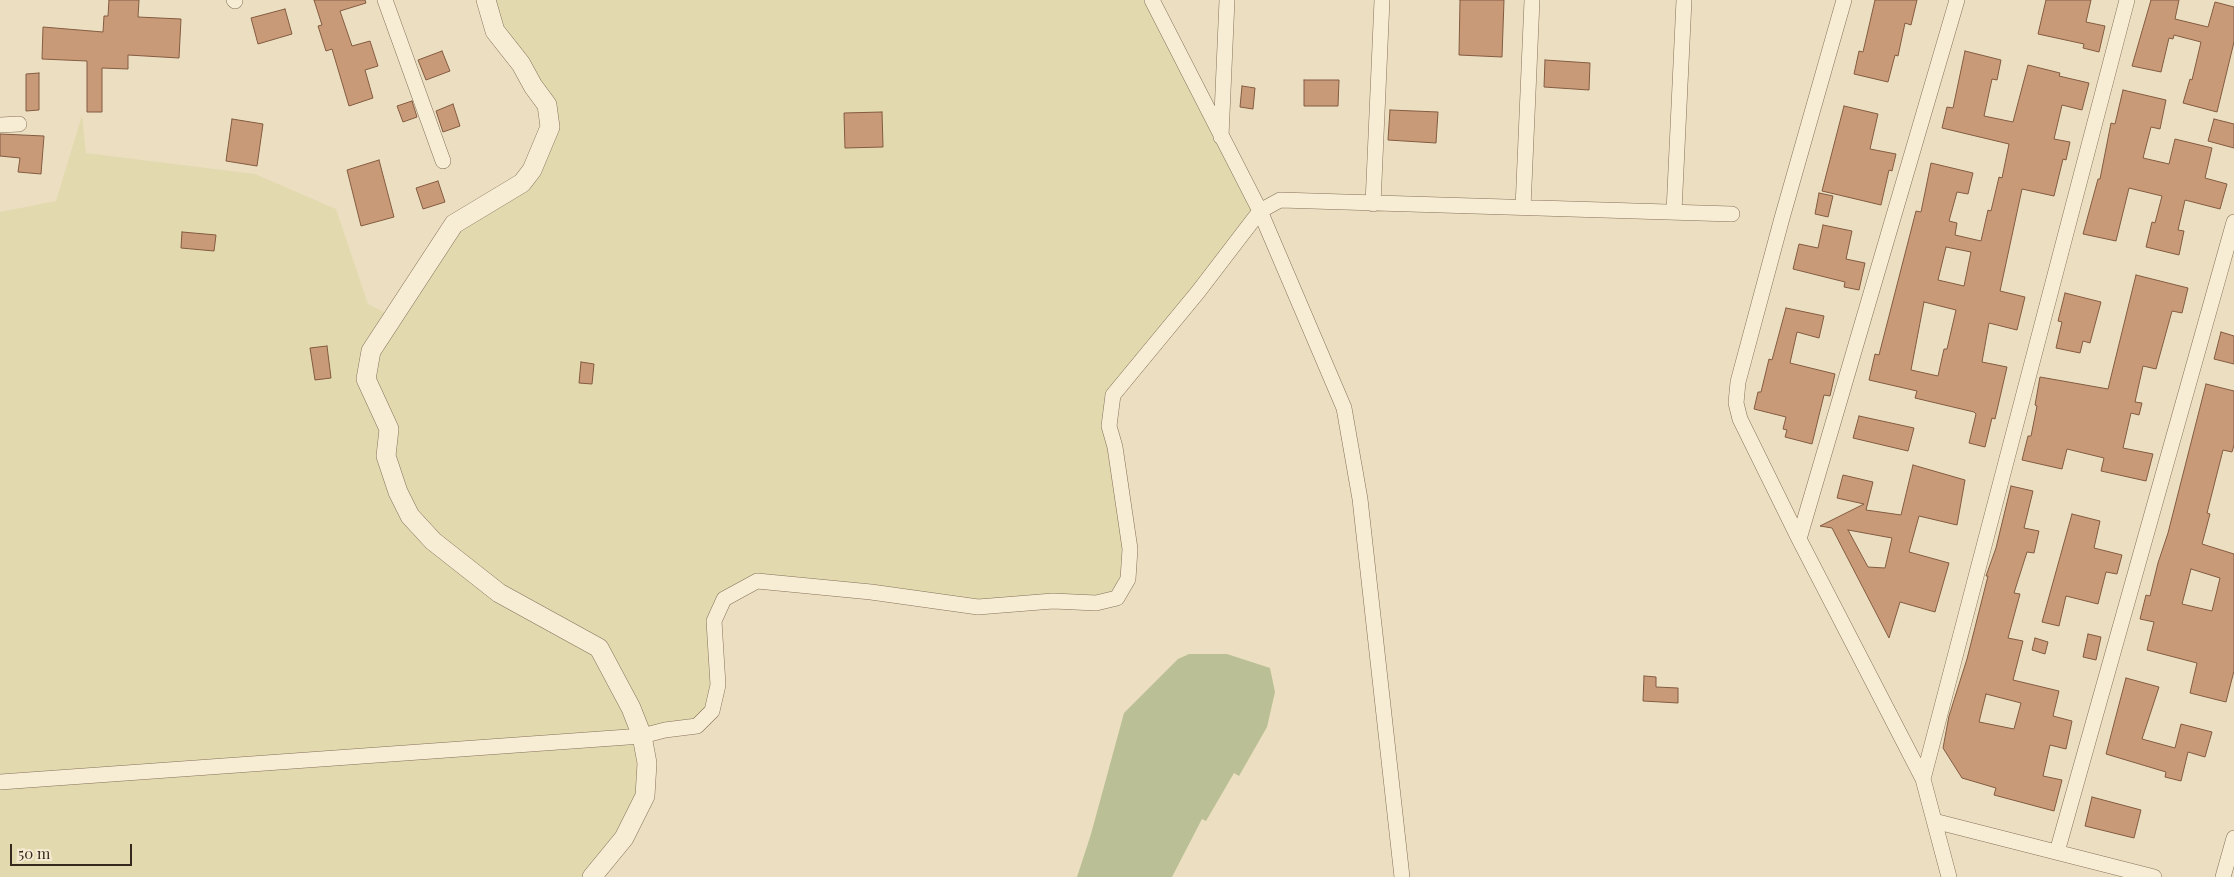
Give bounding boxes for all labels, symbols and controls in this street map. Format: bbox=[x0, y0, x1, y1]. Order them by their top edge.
scale bar bbox=[12, 834, 135, 866]
text: 50 m bbox=[18, 843, 50, 863]

